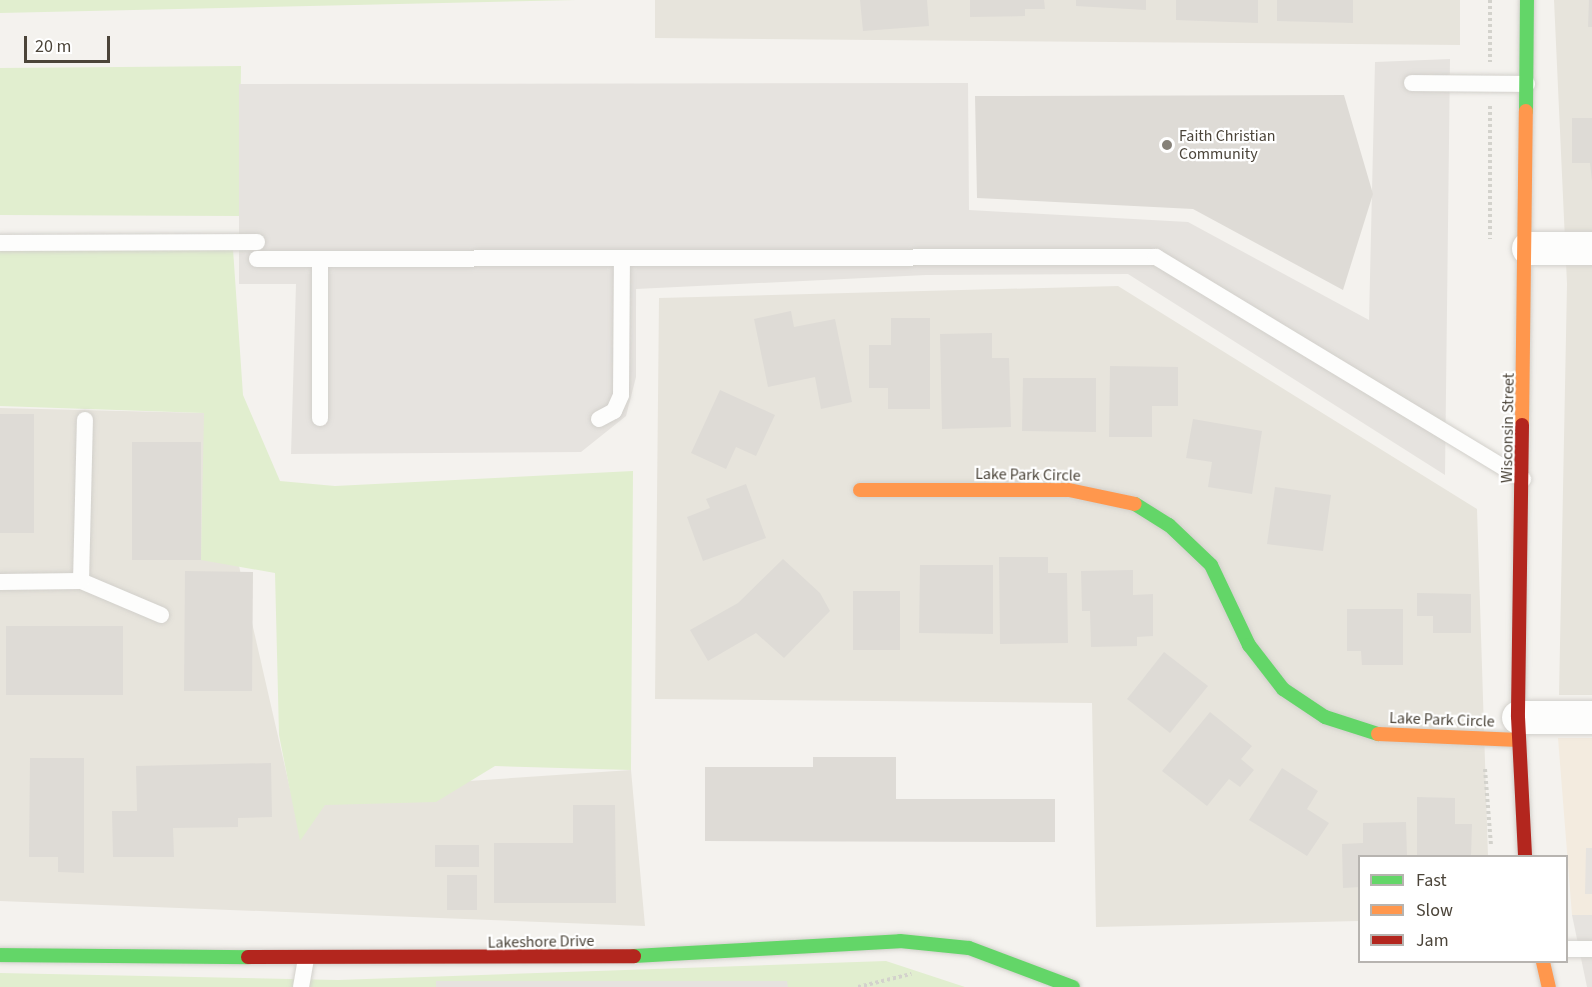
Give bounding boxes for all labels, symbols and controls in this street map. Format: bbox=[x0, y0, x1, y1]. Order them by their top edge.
scale bar bbox=[27, 24, 112, 62]
text: 20 m bbox=[35, 34, 71, 59]
place label: Faith Christian Community bbox=[1179, 126, 1276, 164]
marker: Faith Christian Community bbox=[1160, 138, 1174, 152]
street label: Wisconsin Street bbox=[1497, 373, 1519, 483]
street label: Lake Park Circle bbox=[975, 464, 1081, 486]
street label: Lake Park Circle bbox=[1389, 709, 1495, 731]
legend bbox=[1358, 855, 1568, 963]
text: Fast bbox=[1416, 868, 1447, 893]
text: Slow bbox=[1416, 898, 1453, 923]
text: Jam bbox=[1416, 928, 1449, 953]
street label: Lakeshore Drive bbox=[487, 931, 595, 953]

